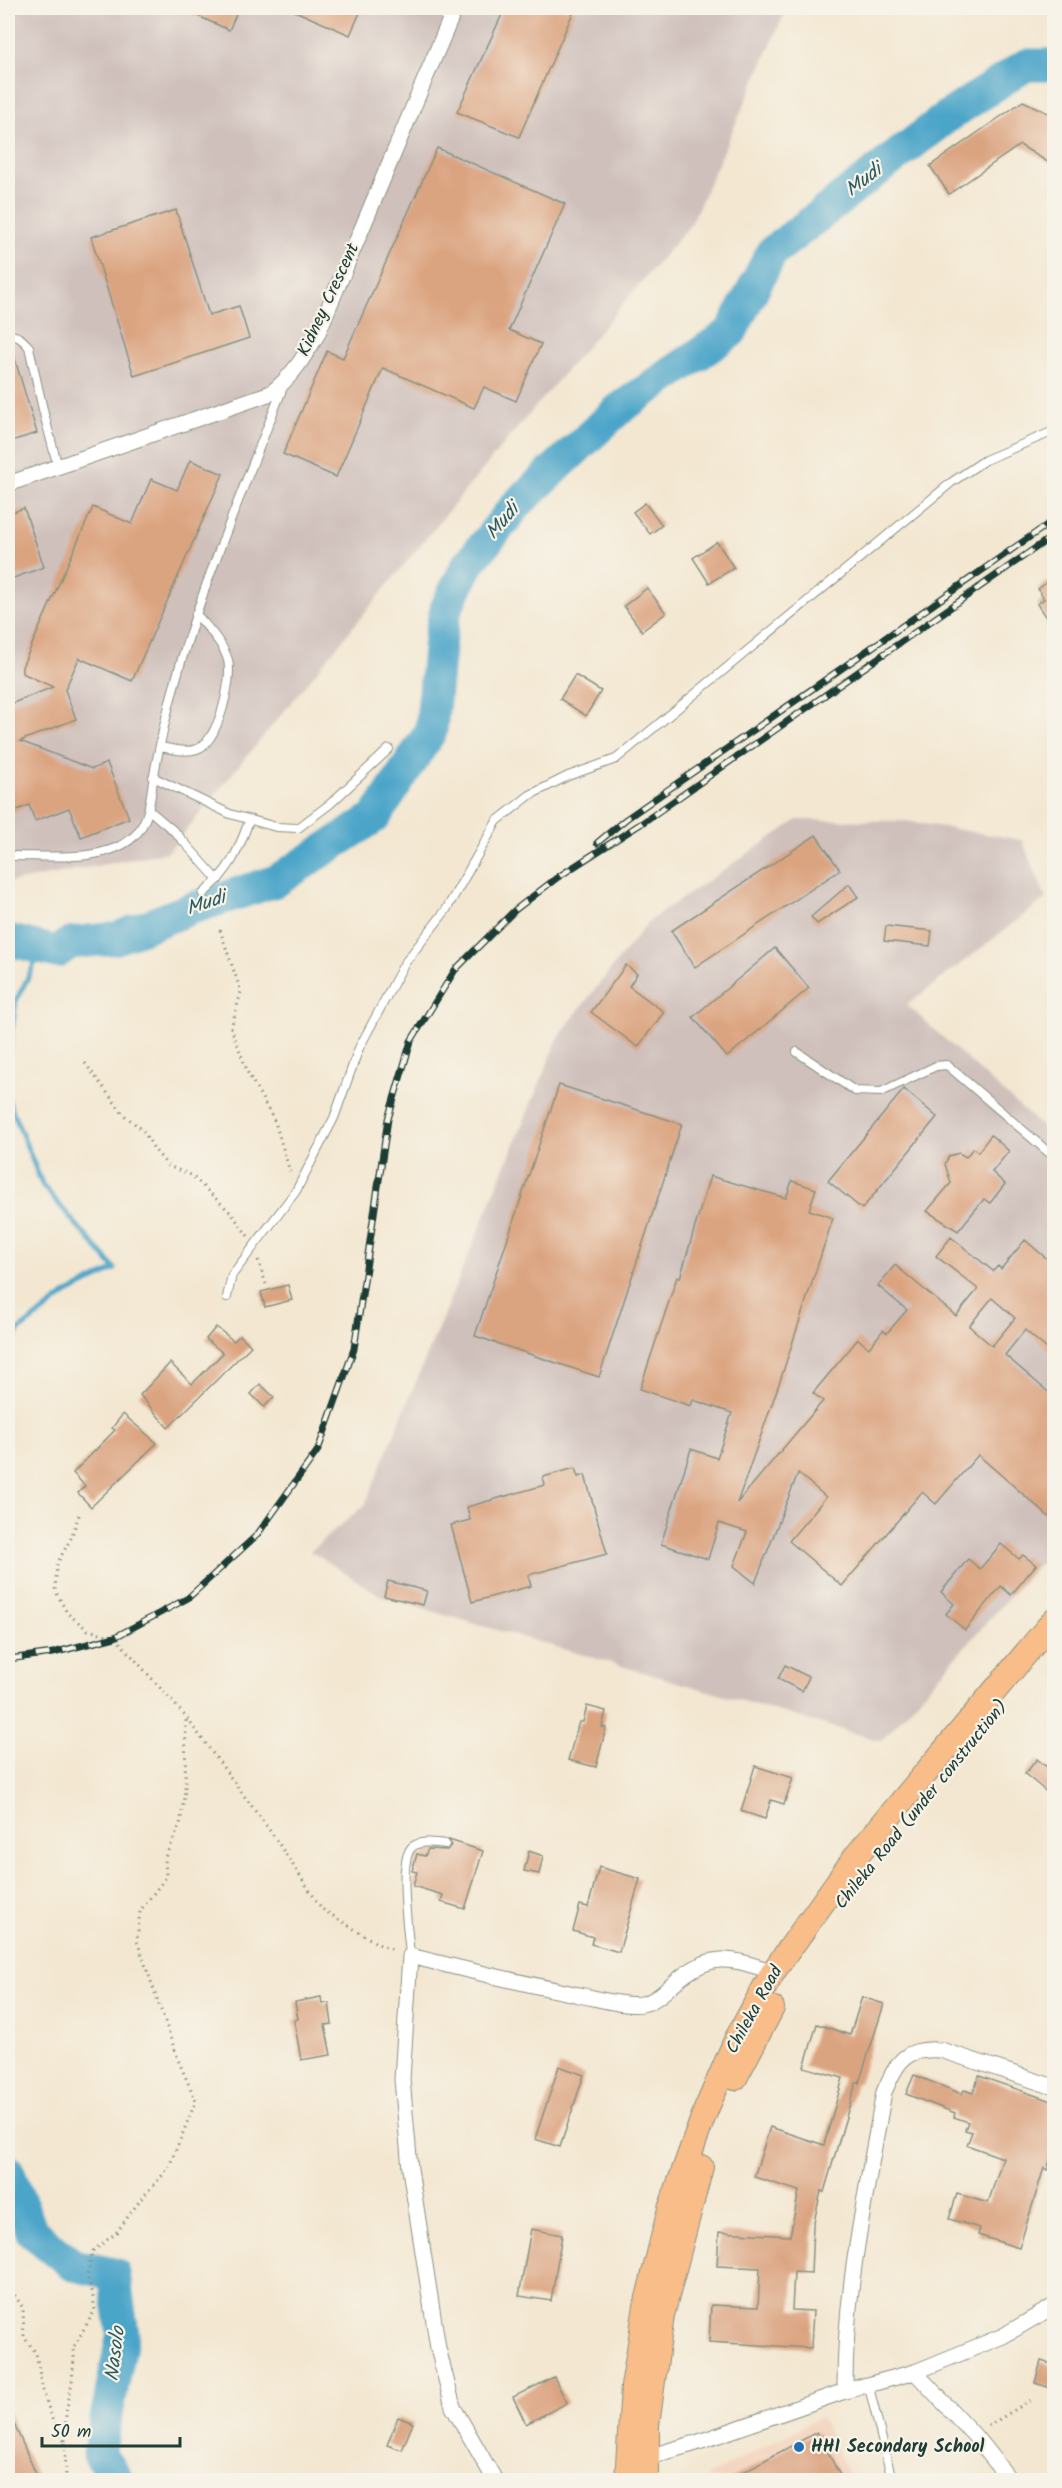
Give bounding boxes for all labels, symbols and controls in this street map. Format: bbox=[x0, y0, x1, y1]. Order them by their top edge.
water label: Mudi bbox=[838, 153, 893, 206]
street label: Kidney Crescent bbox=[290, 237, 368, 362]
water label: Mudi bbox=[478, 493, 531, 548]
water label: Mudi bbox=[182, 881, 234, 926]
street label: Chileka Road (under construction) bbox=[828, 1694, 1016, 1916]
street label: Chileka Road bbox=[719, 1959, 792, 2060]
water label: Nasolo bbox=[97, 2323, 135, 2383]
scale bar bbox=[42, 2410, 180, 2448]
text: 50 m bbox=[51, 2418, 91, 2447]
place label: HHI Secondary School bbox=[811, 2433, 985, 2462]
marker: HHI Secondary School bbox=[792, 2440, 806, 2454]

